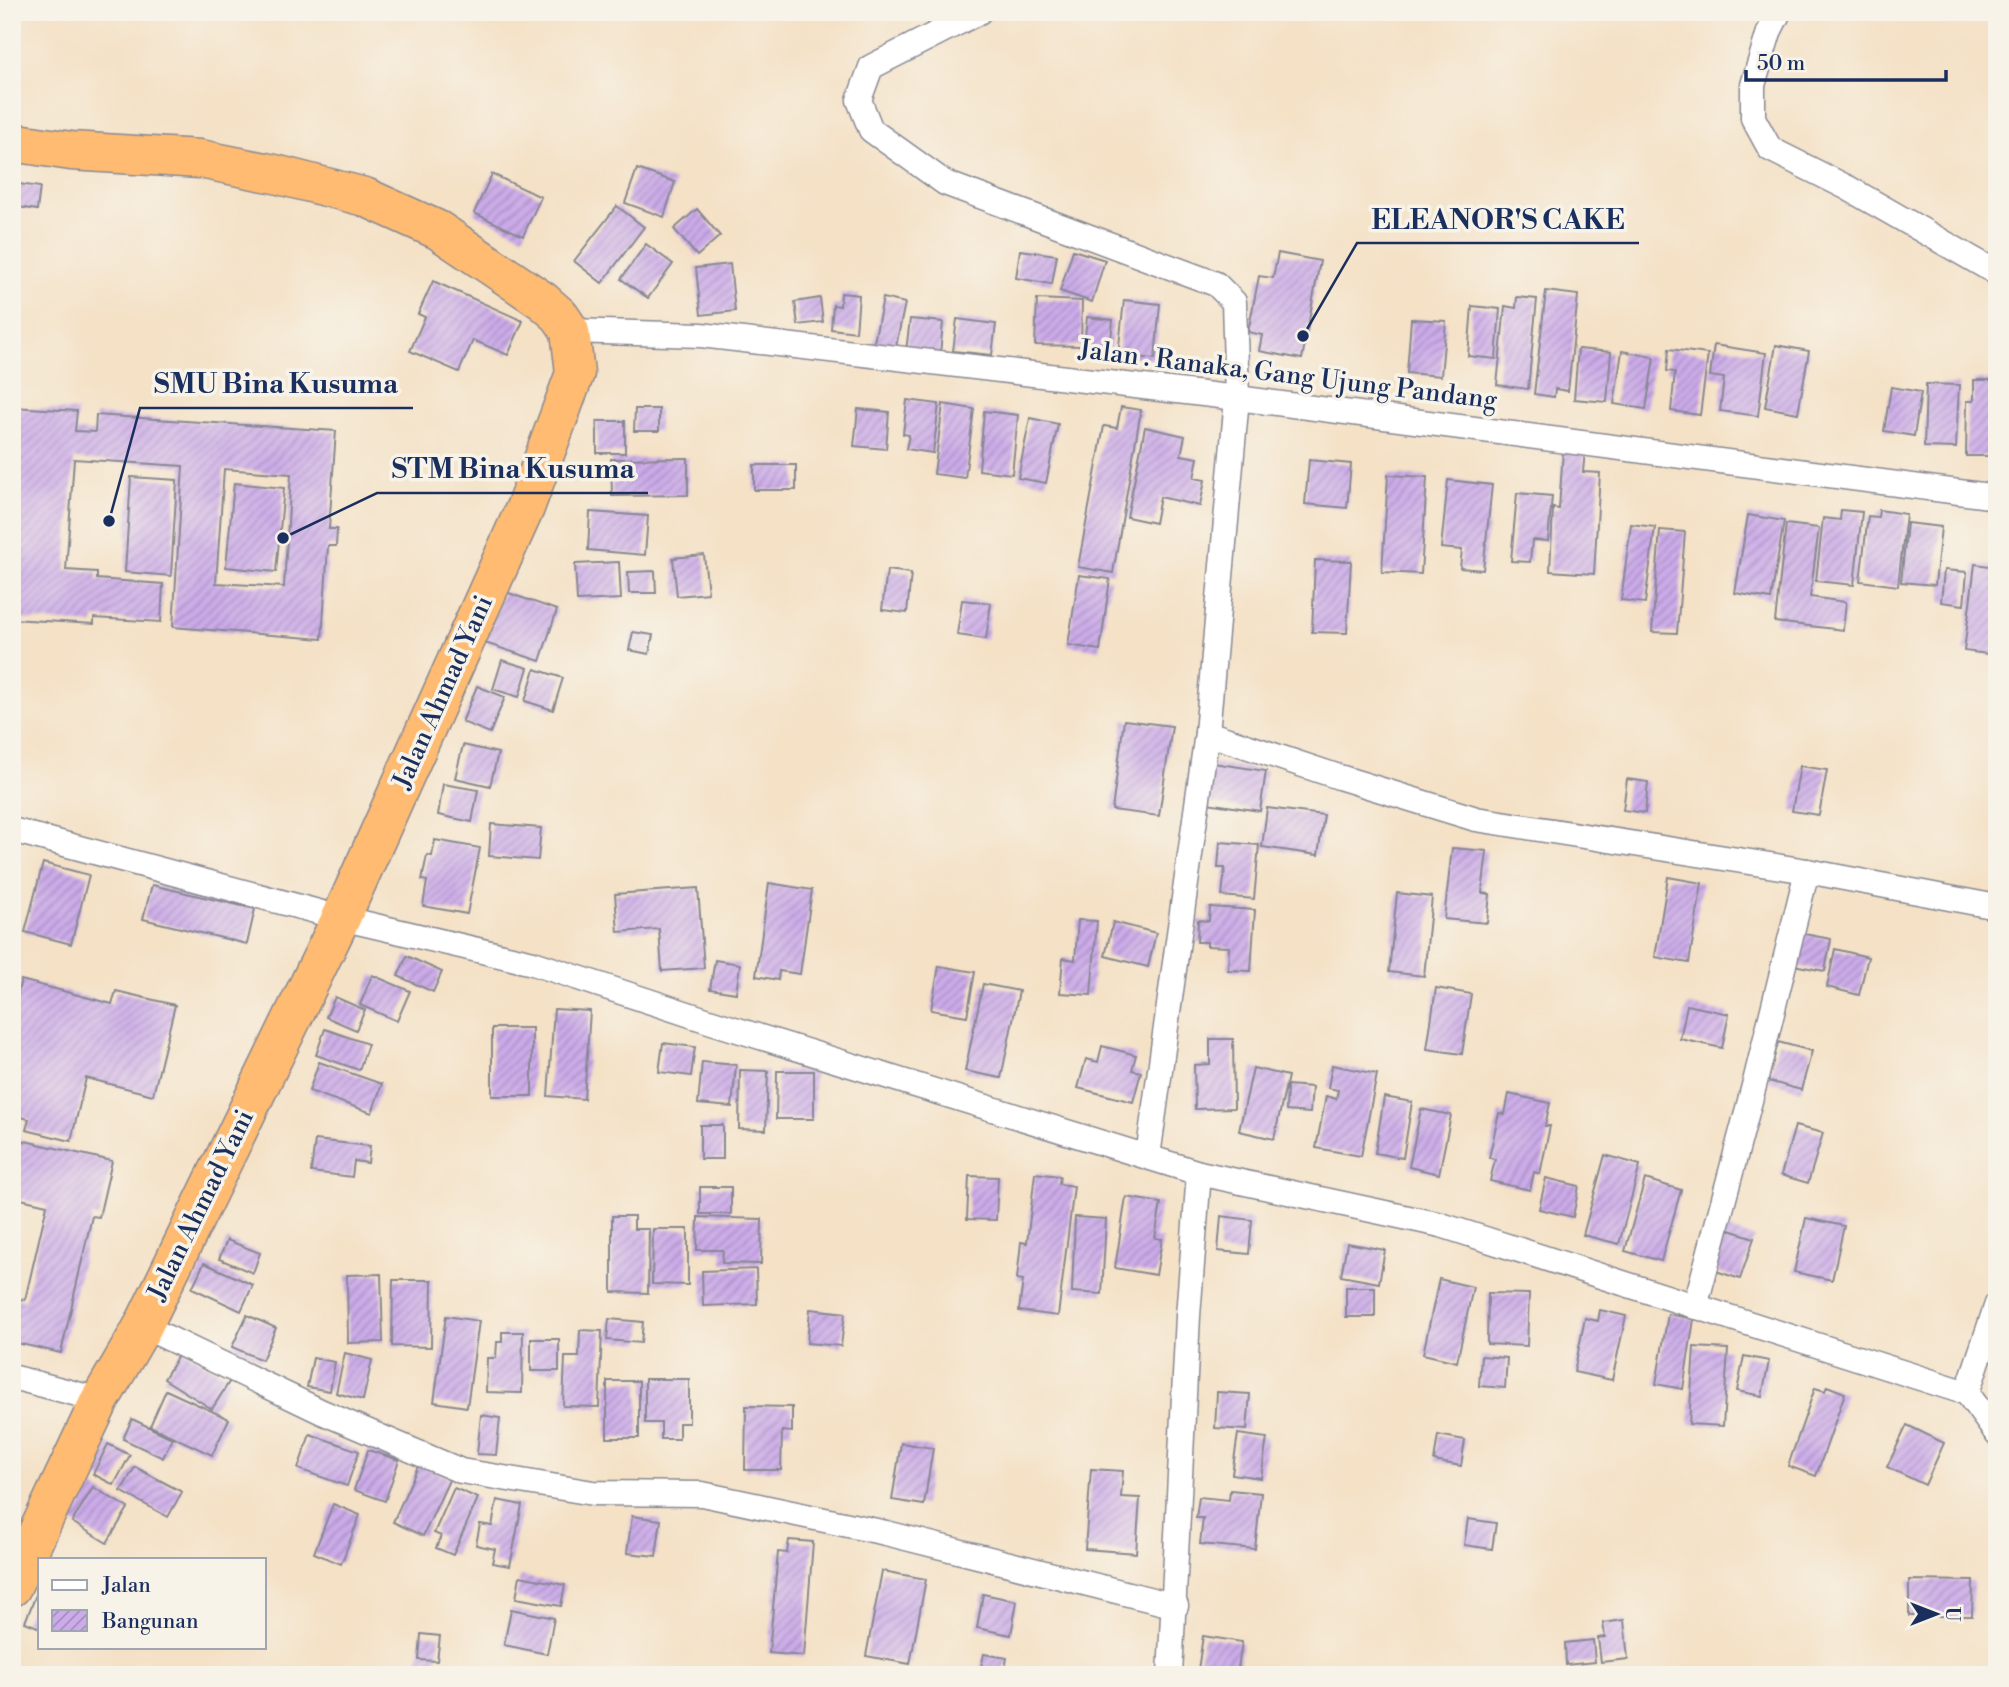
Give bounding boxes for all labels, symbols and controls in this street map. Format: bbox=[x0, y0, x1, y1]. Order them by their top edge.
scale bar bbox=[1746, 38, 1946, 82]
text: 50 m bbox=[1757, 51, 1805, 77]
callout: ELEANOR'S CAKE bbox=[1357, 194, 1639, 243]
text: ELEANOR'S CAKE bbox=[1371, 203, 1625, 238]
street label: Jalan . Ranaka, Gang Ujung Pandang bbox=[1076, 333, 1500, 417]
callout: SMU Bina Kusuma bbox=[140, 359, 413, 408]
text: SMU Bina Kusuma bbox=[154, 367, 399, 402]
callout: STM Bina Kusuma bbox=[377, 444, 648, 493]
text: STM Bina Kusuma bbox=[391, 452, 635, 487]
street label: Jalan Ahmad Yani bbox=[386, 590, 500, 795]
street label: Jalan Ahmad Yani bbox=[141, 1104, 261, 1306]
legend bbox=[38, 1558, 266, 1648]
text: Jalan bbox=[101, 1573, 151, 1599]
north arrow bbox=[1900, 1578, 1970, 1648]
text: U bbox=[1940, 1607, 1964, 1622]
text: Bangunan bbox=[101, 1609, 199, 1635]

